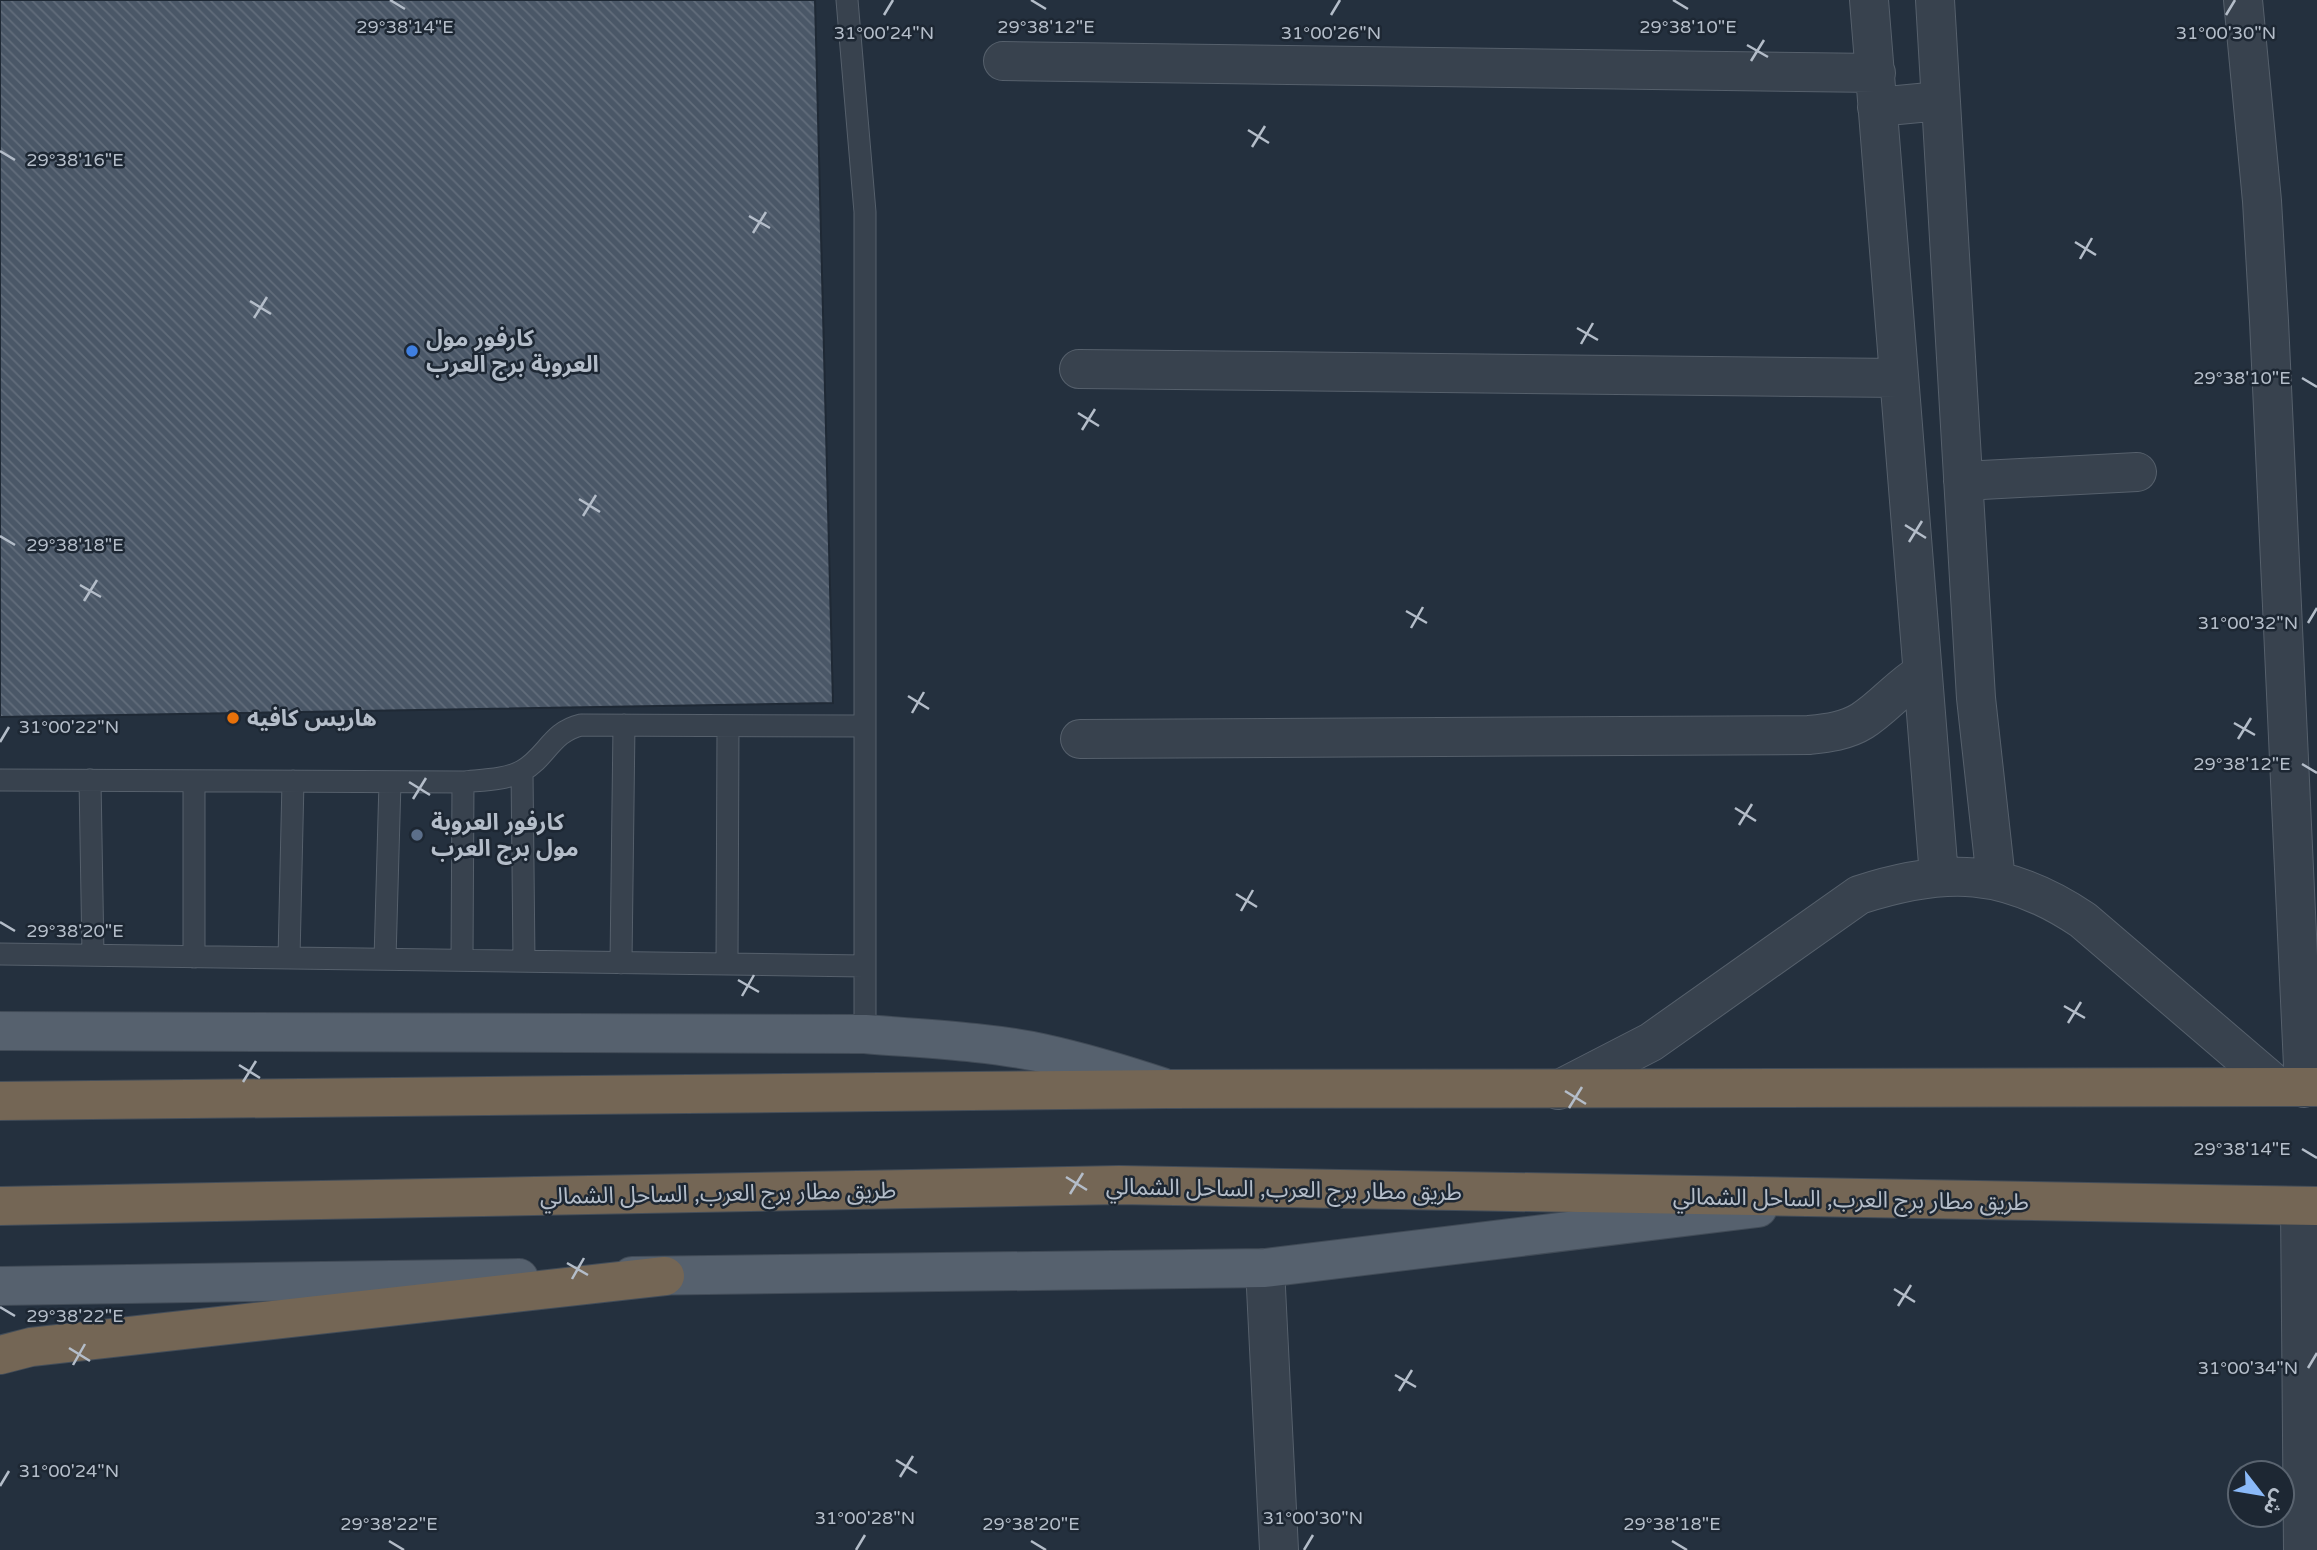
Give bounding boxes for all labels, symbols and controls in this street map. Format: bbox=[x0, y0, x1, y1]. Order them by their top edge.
text: 29°38'14"E bbox=[356, 16, 454, 38]
text: 29°38'12"E bbox=[997, 16, 1095, 38]
text: 29°38'10"E bbox=[1639, 16, 1737, 38]
text: 31°00'24"N bbox=[834, 22, 934, 44]
text: 31°00'26"N bbox=[1281, 22, 1381, 44]
text: 31°00'30"N bbox=[2176, 22, 2276, 44]
text: 29°38'16"E bbox=[26, 149, 124, 171]
place label: كارفور مول العروبة برج العرب bbox=[426, 325, 599, 381]
marker: كارفور مول العروبة برج العرب bbox=[404, 343, 420, 359]
text: 29°38'10"E bbox=[2193, 367, 2291, 389]
text: 29°38'18"E bbox=[26, 534, 124, 556]
text: 31°00'32"N bbox=[2198, 612, 2298, 634]
place label: هاريس كافيه bbox=[247, 705, 377, 733]
marker: هاريس كافيه bbox=[225, 710, 241, 726]
text: 31°00'22"N bbox=[19, 716, 119, 738]
text: 29°38'12"E bbox=[2193, 753, 2291, 775]
place label: كارفور العروبة مول برج العرب bbox=[431, 809, 579, 865]
marker: كارفور العروبة مول برج العرب bbox=[409, 827, 425, 843]
text: 29°38'20"E bbox=[26, 920, 124, 942]
text: 29°38'14"E bbox=[2193, 1138, 2291, 1160]
street label: طريق مطار برج العرب, الساحل الشمالي bbox=[1106, 1173, 1462, 1209]
street label: طريق مطار برج العرب, الساحل الشمالي bbox=[540, 1177, 896, 1213]
street label: طريق مطار برج العرب, الساحل الشمالي bbox=[1673, 1183, 2029, 1219]
text: 29°38'22"E bbox=[26, 1305, 124, 1327]
text: 31°00'34"N bbox=[2198, 1357, 2298, 1379]
north arrow bbox=[2226, 1459, 2296, 1529]
text: 31°00'24"N bbox=[19, 1460, 119, 1482]
text: ش bbox=[2259, 1485, 2291, 1519]
text: 31°00'28"N bbox=[815, 1507, 915, 1529]
text: 31°00'30"N bbox=[1263, 1507, 1363, 1529]
text: 29°38'22"E bbox=[340, 1513, 438, 1535]
text: 29°38'20"E bbox=[982, 1513, 1080, 1535]
text: 29°38'18"E bbox=[1623, 1513, 1721, 1535]

